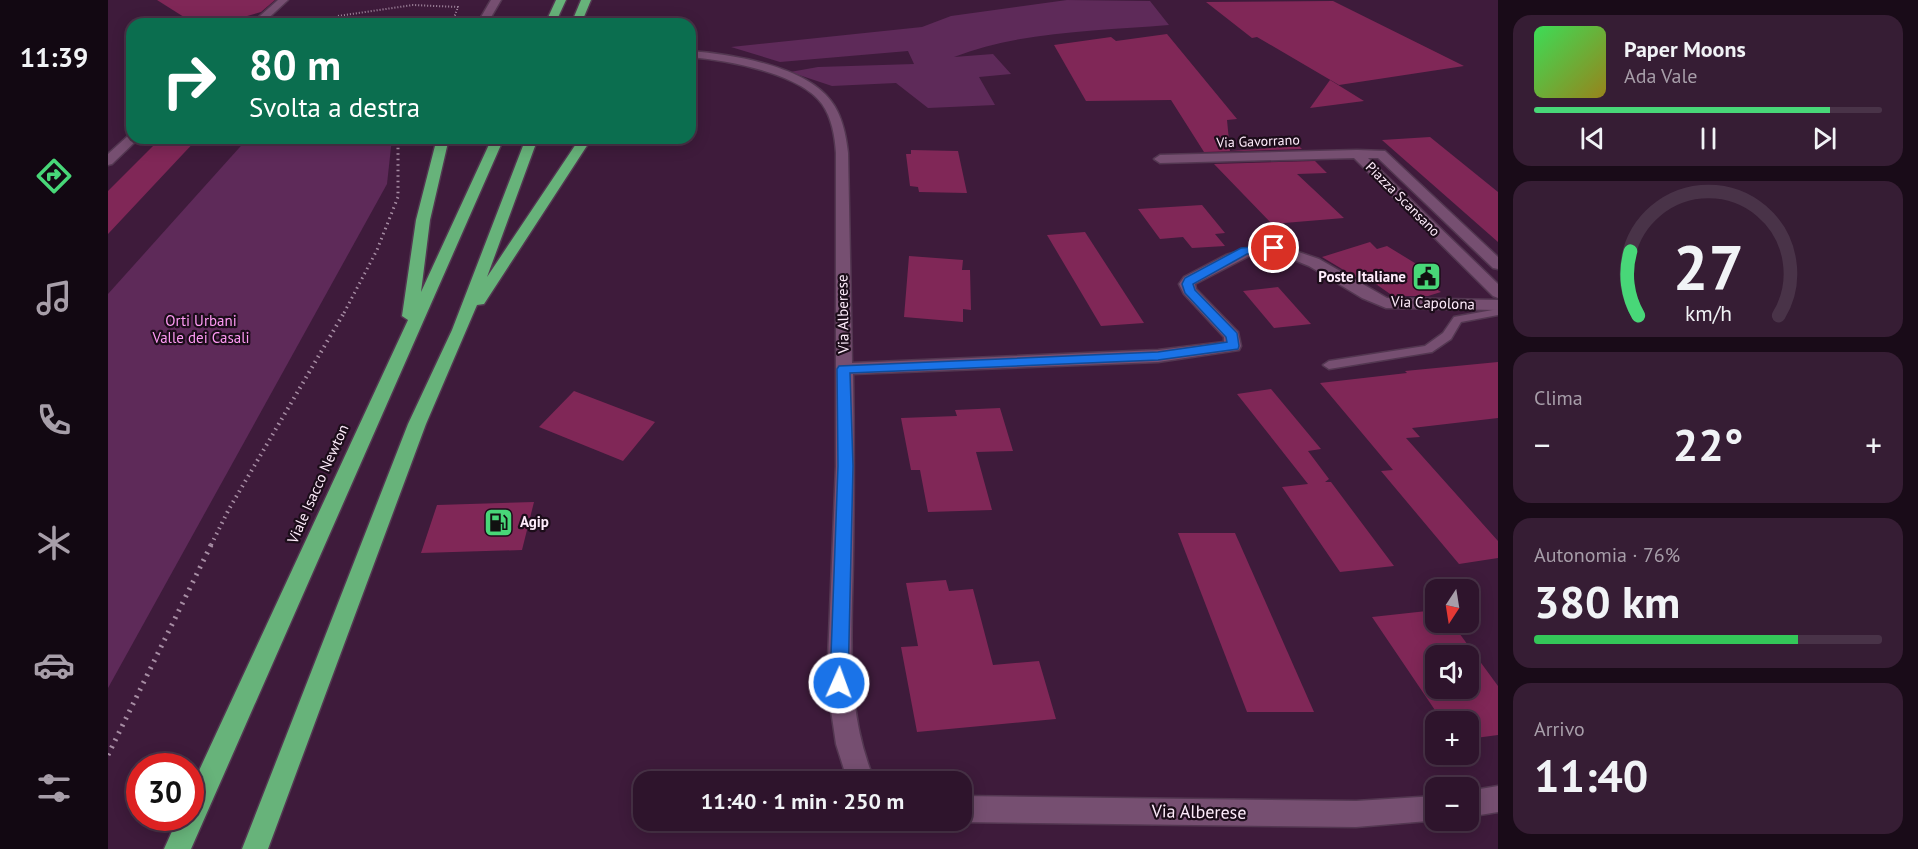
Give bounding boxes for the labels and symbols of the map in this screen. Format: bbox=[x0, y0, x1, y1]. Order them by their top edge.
street label: Via Gavorrano bbox=[1215, 131, 1300, 151]
street label: Piazza Scansano bbox=[1362, 158, 1444, 240]
pin bbox=[1248, 222, 1299, 273]
public building icon: Poste Italiane bbox=[1411, 261, 1443, 293]
place label: Poste Italiane bbox=[1318, 267, 1406, 286]
street label: Via Alberese bbox=[832, 274, 853, 355]
street label: Via Capolona bbox=[1390, 292, 1475, 313]
park label: Orti Urbani Valle dei Casali bbox=[151, 311, 250, 347]
street label: Viale Isacco Newton bbox=[282, 421, 352, 547]
fuel station icon: Agip bbox=[483, 506, 515, 538]
place label: Agip bbox=[520, 512, 549, 531]
north arrow bbox=[1425, 579, 1479, 633]
position arrow bbox=[807, 651, 871, 715]
speed limit sign: 30 bbox=[126, 753, 204, 831]
street label: Via Alberese bbox=[1150, 799, 1247, 824]

